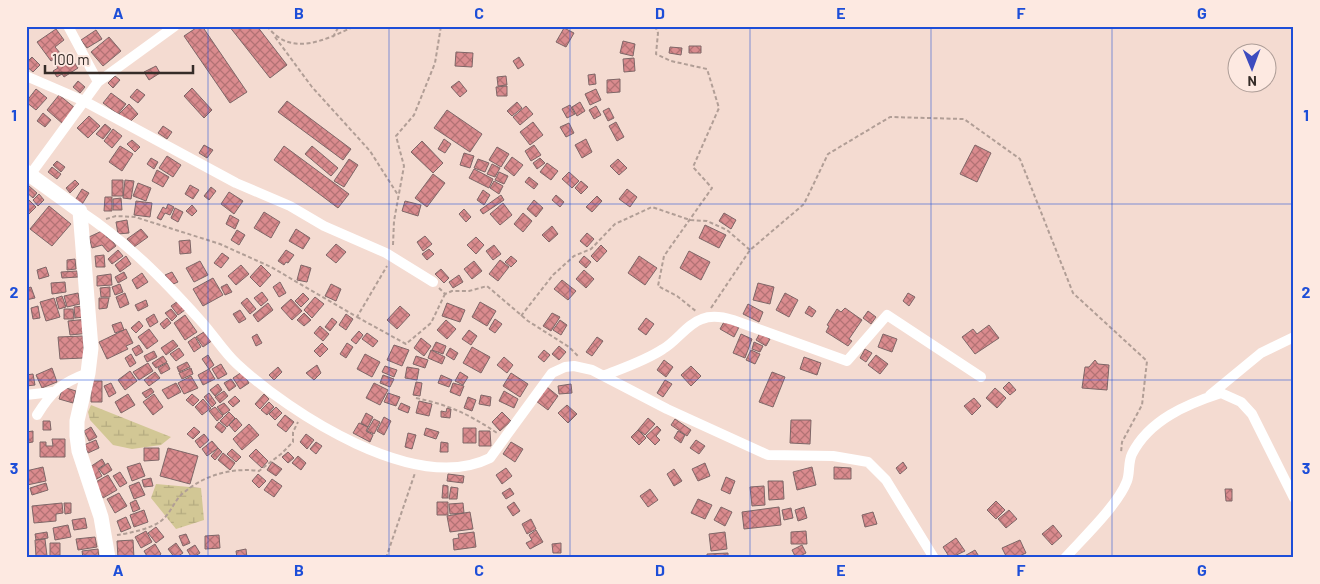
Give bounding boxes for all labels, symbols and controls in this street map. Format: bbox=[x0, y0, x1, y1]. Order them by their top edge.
text: A bbox=[113, 3, 124, 22]
text: B bbox=[294, 3, 304, 22]
text: C bbox=[474, 3, 484, 22]
text: D bbox=[655, 3, 665, 22]
text: E bbox=[836, 3, 846, 22]
text: F bbox=[1017, 3, 1026, 22]
text: G bbox=[1197, 3, 1207, 22]
scale bar bbox=[45, 42, 192, 74]
north arrow bbox=[1228, 42, 1278, 92]
text: 100 m bbox=[52, 50, 90, 68]
text: N bbox=[1247, 73, 1257, 90]
text: 1 bbox=[11, 105, 17, 124]
text: 1 bbox=[1303, 105, 1309, 124]
text: 2 bbox=[10, 282, 19, 301]
text: 2 bbox=[1302, 282, 1311, 301]
text: 3 bbox=[10, 458, 18, 477]
text: 3 bbox=[1302, 458, 1310, 477]
text: A bbox=[113, 560, 124, 579]
text: B bbox=[294, 560, 304, 579]
text: C bbox=[474, 560, 484, 579]
text: D bbox=[655, 560, 665, 579]
text: E bbox=[836, 560, 846, 579]
text: F bbox=[1017, 560, 1026, 579]
text: G bbox=[1197, 560, 1207, 579]

